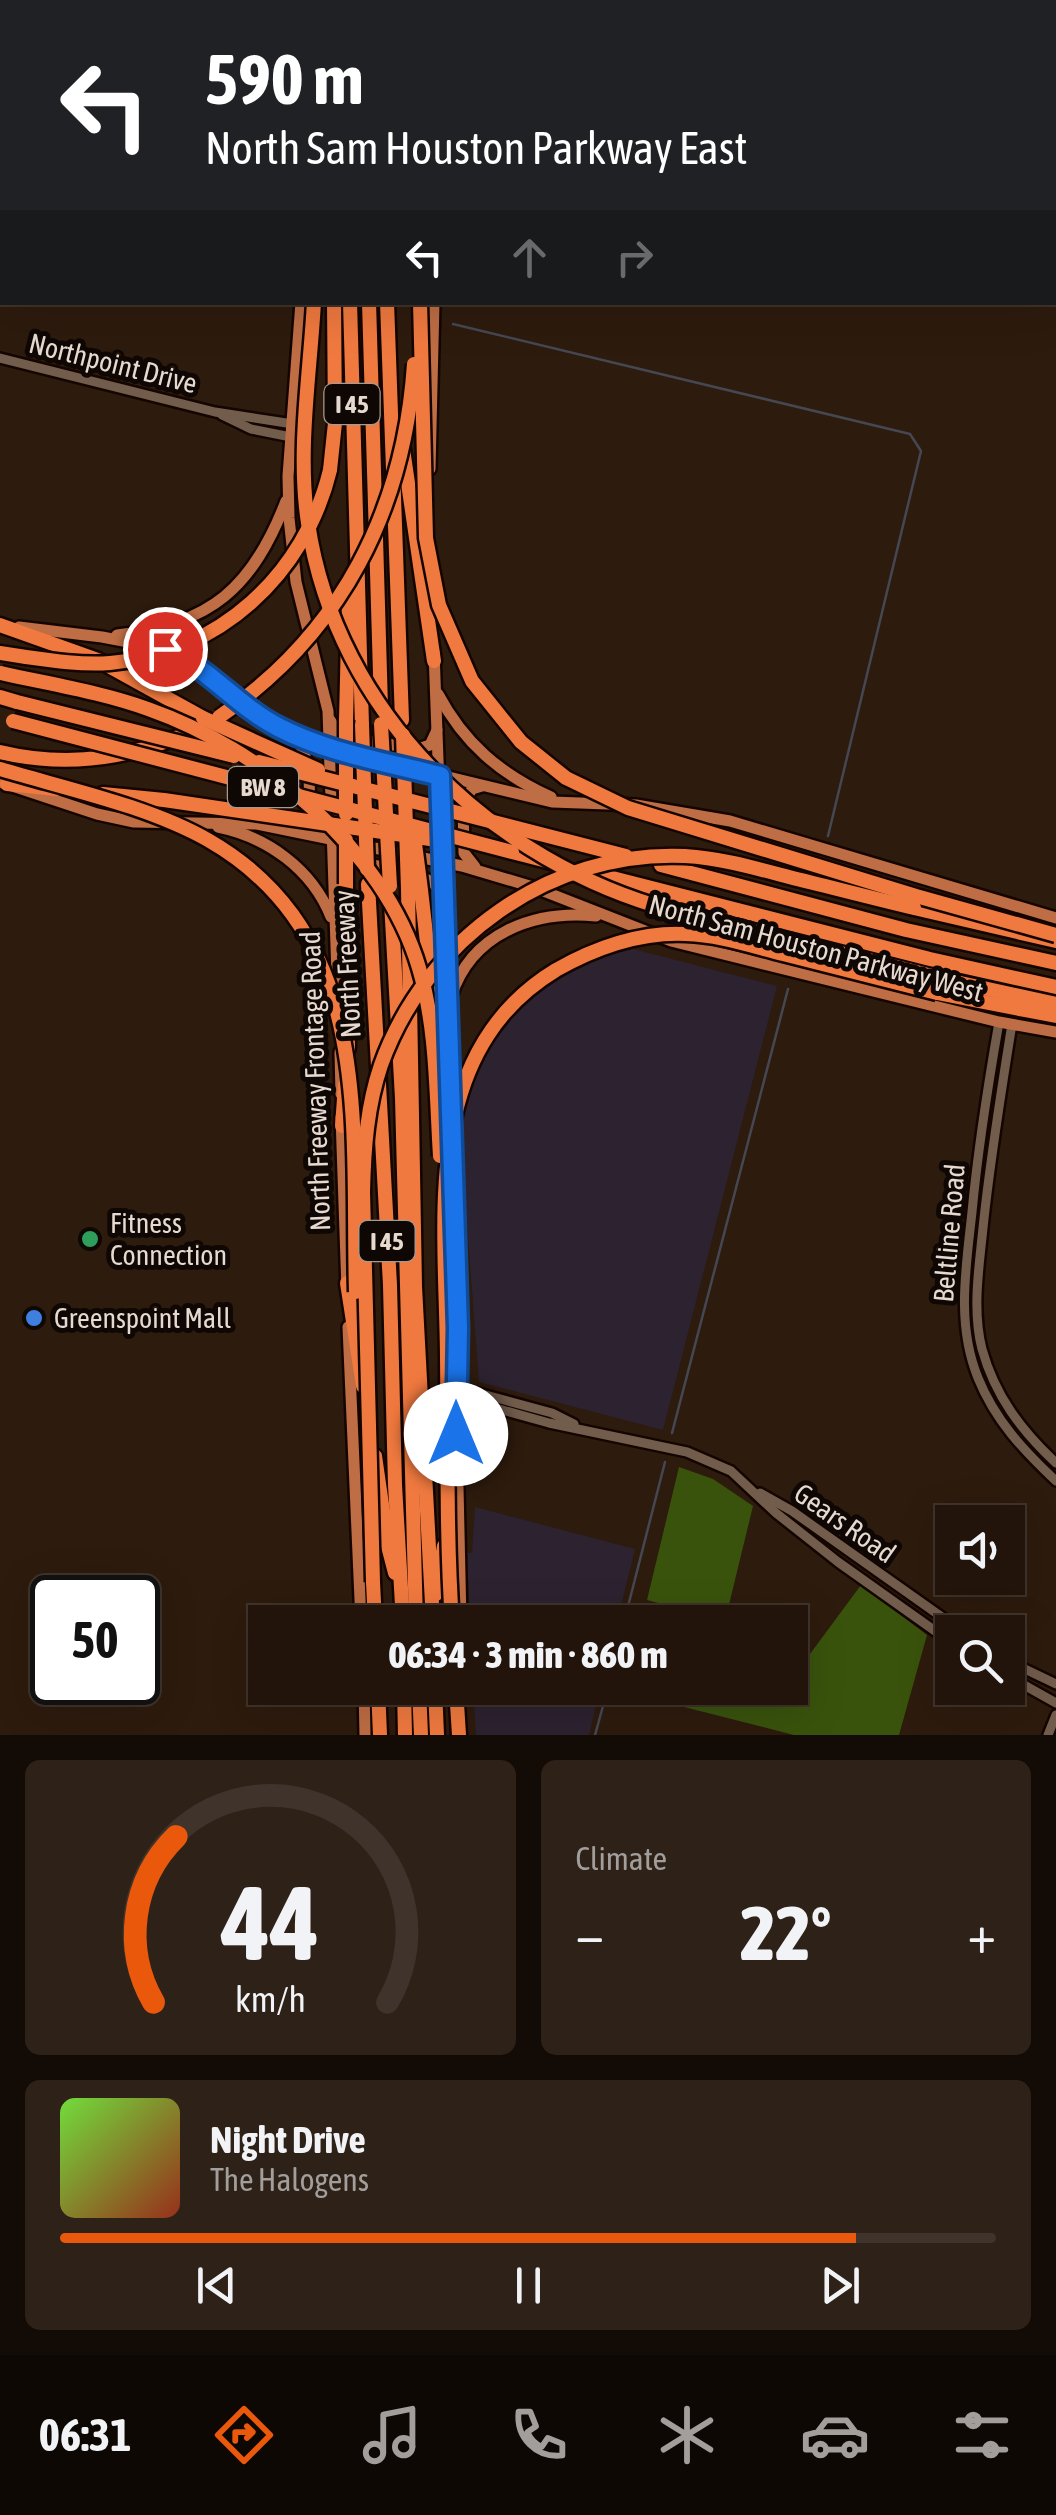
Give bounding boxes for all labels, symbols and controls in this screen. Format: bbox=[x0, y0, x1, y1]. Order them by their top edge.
text: 590 m bbox=[205, 39, 364, 119]
icon: left bbox=[40, 40, 170, 170]
text: North Sam Houston Parkway East bbox=[205, 122, 748, 174]
icon: left bbox=[397, 230, 452, 285]
icon: ahead bbox=[502, 230, 557, 285]
icon: right bbox=[607, 230, 662, 285]
street label: Northpoint Drive bbox=[26, 327, 200, 399]
road number: I 45 bbox=[324, 384, 380, 424]
pin bbox=[123, 607, 208, 692]
icon: arrive bbox=[138, 622, 193, 677]
road number: BW 8 bbox=[228, 767, 298, 807]
street label: North Sam Houston Parkway West bbox=[645, 888, 987, 1008]
street label: North Freeway bbox=[327, 889, 367, 1039]
street label: North Freeway Frontage Road bbox=[294, 930, 336, 1232]
street label: Beltline Road bbox=[927, 1162, 971, 1304]
place label: Fitness Connection bbox=[110, 1207, 227, 1271]
road number: I 45 bbox=[360, 1221, 414, 1261]
marker: Fitness Connection bbox=[79, 1228, 101, 1250]
place label: Greenspoint Mall bbox=[54, 1302, 231, 1334]
marker: Greenspoint Mall bbox=[23, 1307, 45, 1329]
position arrow bbox=[404, 1382, 508, 1486]
street label: Gears Road bbox=[788, 1477, 902, 1569]
map controls bbox=[935, 1505, 1025, 1705]
button: sound bbox=[935, 1505, 1025, 1595]
speed limit sign: 50 bbox=[30, 1575, 160, 1705]
button: search bbox=[935, 1615, 1025, 1705]
text: 06:34 · 3 min · 860 m bbox=[388, 1633, 668, 1676]
text: Climate bbox=[576, 1840, 667, 1877]
text: 44 bbox=[220, 1863, 319, 1982]
text: 22° bbox=[740, 1890, 831, 1976]
text: − bbox=[576, 1902, 604, 1965]
text: + bbox=[967, 1902, 996, 1965]
text: km/h bbox=[235, 1979, 306, 2020]
text: Night Drive bbox=[210, 2118, 366, 2161]
text: The Halogens bbox=[210, 2161, 369, 2198]
icon: previous bbox=[189, 2258, 244, 2313]
icon: pause bbox=[501, 2258, 556, 2313]
icon: next bbox=[813, 2258, 868, 2313]
icon: directions bbox=[209, 2400, 279, 2470]
icon: music bbox=[357, 2400, 427, 2470]
icon: phone bbox=[504, 2400, 574, 2470]
icon: climate bbox=[652, 2400, 722, 2470]
icon: car bbox=[800, 2400, 870, 2470]
icon: filters bbox=[947, 2400, 1017, 2470]
text: 06:31 bbox=[39, 2409, 131, 2461]

